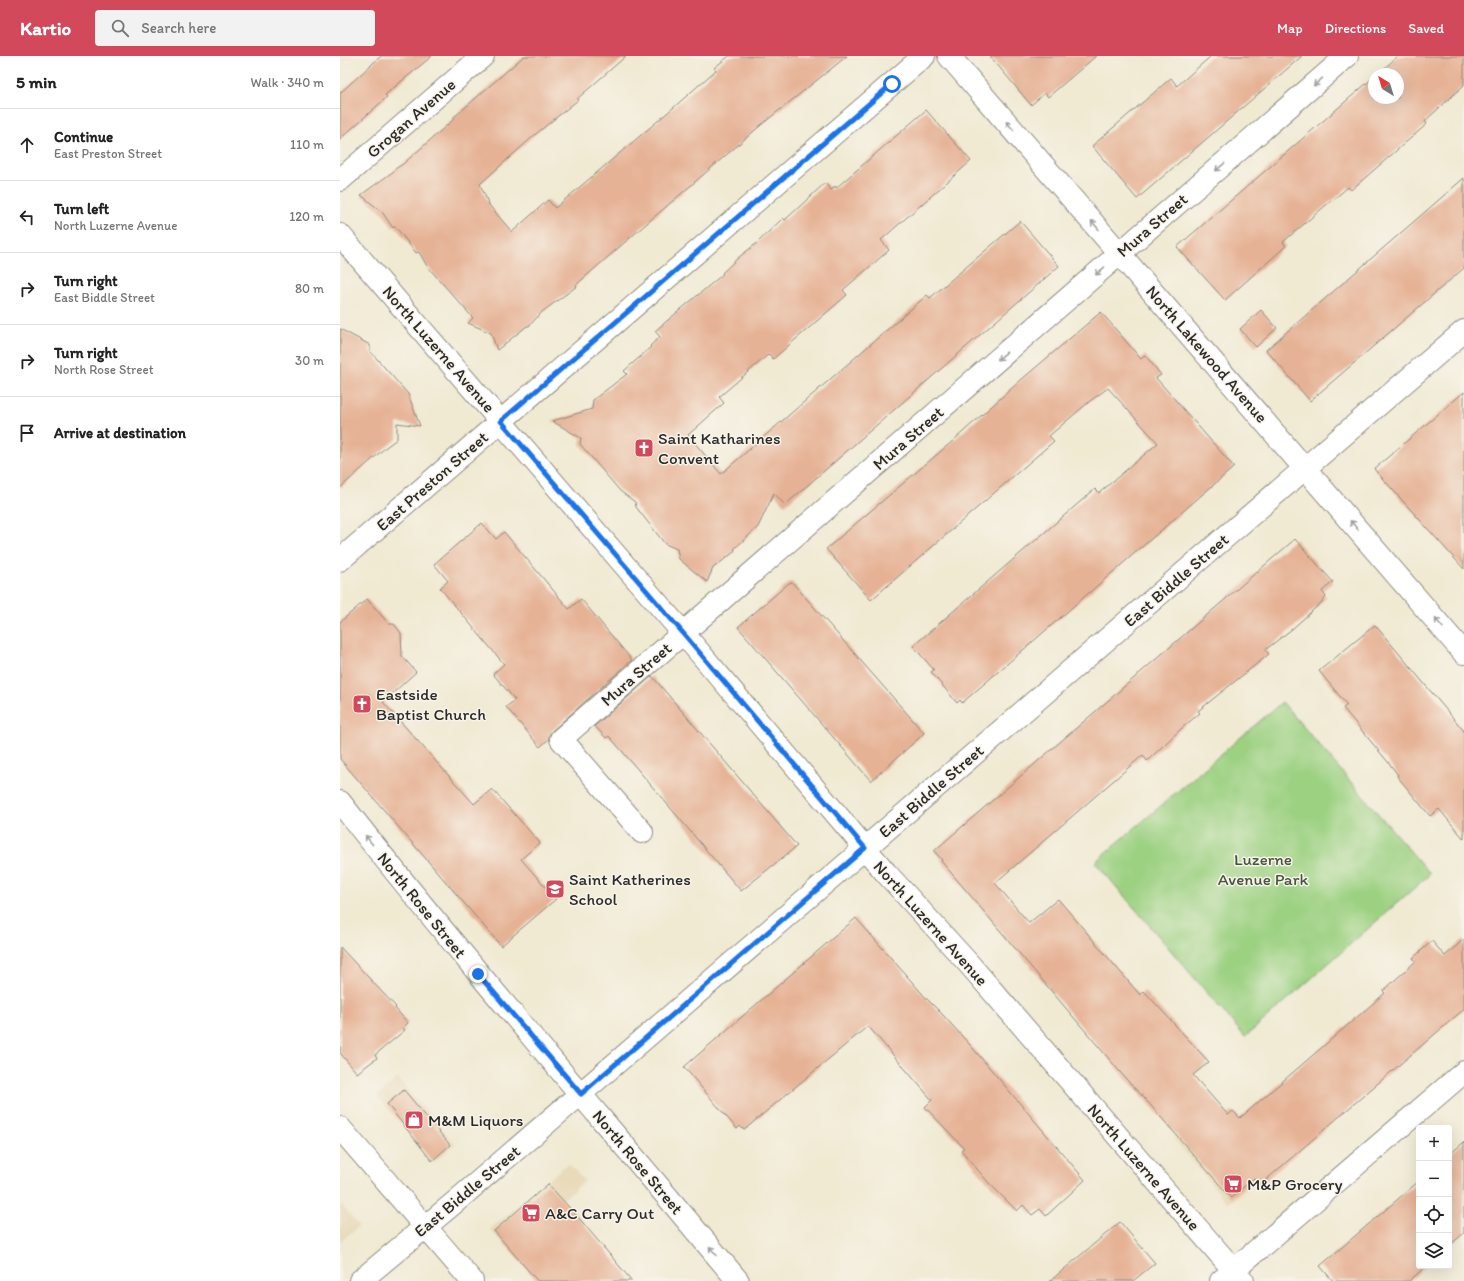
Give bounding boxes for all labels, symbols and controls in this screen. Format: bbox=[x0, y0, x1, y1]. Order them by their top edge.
search box bbox=[95, 10, 375, 46]
text: Kartio bbox=[20, 17, 71, 40]
icon: search bbox=[109, 17, 131, 39]
text: Search here bbox=[141, 19, 216, 37]
text: Map bbox=[1277, 20, 1303, 37]
text: Directions bbox=[1325, 20, 1386, 37]
text: Saved bbox=[1408, 20, 1444, 37]
north arrow bbox=[1368, 68, 1404, 104]
text: 5 min bbox=[16, 72, 56, 92]
street label: Grogan Avenue bbox=[363, 74, 459, 162]
text: Walk · 340 m bbox=[251, 75, 324, 90]
route start bbox=[883, 75, 901, 93]
one-way arrow bbox=[1312, 77, 1323, 86]
one-way arrow bbox=[1006, 121, 1015, 132]
text: Continue bbox=[54, 128, 113, 146]
icon: ahead bbox=[16, 134, 38, 156]
text: 110 m bbox=[290, 137, 324, 152]
text: East Preston Street bbox=[54, 146, 162, 161]
one-way arrow bbox=[1214, 162, 1225, 171]
street label: Mura Street bbox=[1113, 189, 1191, 261]
text: Turn left bbox=[54, 200, 109, 218]
icon: left bbox=[16, 206, 38, 228]
text: 120 m bbox=[289, 209, 324, 224]
text: North Luzerne Avenue bbox=[54, 218, 177, 233]
one-way arrow bbox=[1091, 219, 1100, 230]
one-way arrow bbox=[1095, 266, 1106, 275]
text: Turn right bbox=[54, 272, 118, 290]
icon: right bbox=[16, 278, 38, 300]
text: 80 m bbox=[295, 281, 324, 296]
street label: North Lakewood Avenue bbox=[1142, 281, 1272, 427]
street label: North Luzerne Avenue bbox=[379, 282, 499, 416]
text: East Biddle Street bbox=[54, 290, 155, 305]
text: Turn right bbox=[54, 344, 118, 362]
icon: right bbox=[16, 350, 38, 372]
one-way arrow bbox=[997, 351, 1007, 360]
text: 30 m bbox=[295, 353, 324, 368]
text: North Rose Street bbox=[54, 362, 154, 377]
street label: Mura Street bbox=[869, 402, 947, 474]
icon: arrive bbox=[16, 422, 38, 444]
text: Arrive at destination bbox=[54, 424, 186, 442]
street label: East Preston Street bbox=[372, 427, 492, 535]
place label: Saint Katharines Convent bbox=[658, 428, 781, 468]
church icon: Saint Katharines Convent bbox=[633, 437, 655, 459]
one-way arrow bbox=[1350, 519, 1359, 530]
street label: East Biddle Street bbox=[1120, 529, 1233, 631]
one-way arrow bbox=[1434, 618, 1443, 629]
street label: Mura Street bbox=[597, 638, 675, 710]
place label: Eastside Baptist Church bbox=[376, 684, 486, 724]
church icon: Eastside Baptist Church bbox=[351, 693, 373, 715]
street label: East Biddle Street bbox=[875, 740, 988, 842]
one-way arrow bbox=[365, 834, 374, 845]
street label: North Rose Street bbox=[373, 848, 471, 962]
park label: Luzerne Avenue Park bbox=[1218, 849, 1308, 889]
street label: North Luzerne Avenue bbox=[870, 856, 992, 990]
place label: Saint Katherines School bbox=[569, 869, 691, 909]
school or university icon: Saint Katherines School bbox=[544, 878, 566, 900]
route end bbox=[469, 965, 487, 983]
street label: North Luzerne Avenue bbox=[1084, 1100, 1204, 1234]
street label: North Rose Street bbox=[589, 1106, 687, 1218]
shop icon: M&M Liquors bbox=[403, 1109, 425, 1131]
place label: M&M Liquors bbox=[428, 1110, 524, 1130]
map controls bbox=[1416, 1125, 1452, 1269]
button: + bbox=[1416, 1125, 1452, 1161]
street label: East Biddle Street bbox=[410, 1140, 524, 1241]
button: − bbox=[1416, 1161, 1452, 1197]
supermarket icon: M&P Grocery bbox=[1222, 1173, 1244, 1195]
place label: M&P Grocery bbox=[1247, 1174, 1343, 1194]
button: locate bbox=[1416, 1197, 1452, 1233]
supermarket icon: A&C Carry Out bbox=[520, 1202, 542, 1224]
place label: A&C Carry Out bbox=[545, 1203, 654, 1223]
button: layers bbox=[1416, 1233, 1452, 1269]
one-way arrow bbox=[709, 1246, 718, 1256]

